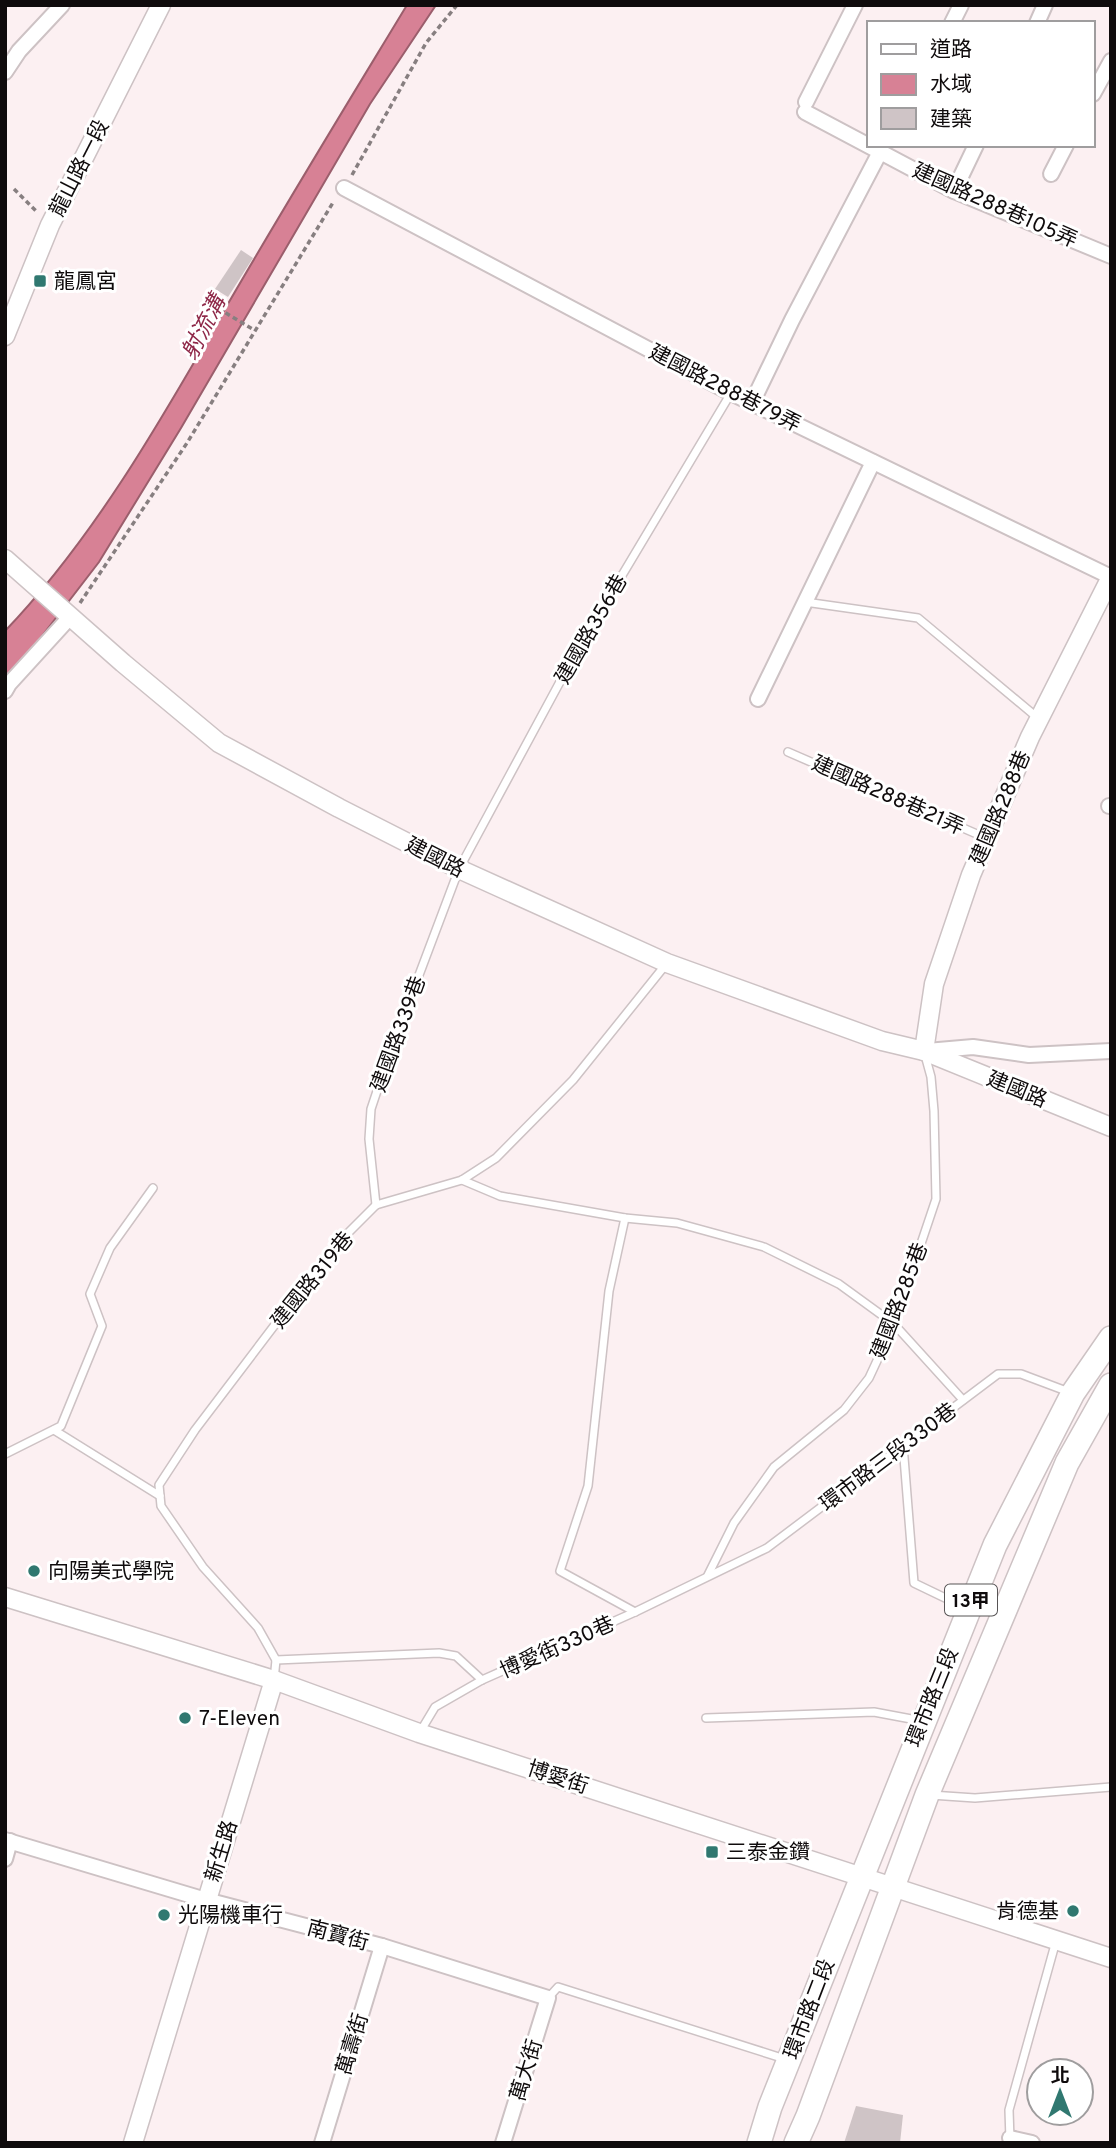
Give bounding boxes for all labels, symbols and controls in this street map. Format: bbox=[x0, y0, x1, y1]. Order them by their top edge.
legend bbox=[867, 21, 1095, 147]
text: 道路 bbox=[930, 37, 972, 64]
text: 水域 bbox=[930, 72, 972, 99]
text: 建築 bbox=[930, 107, 972, 134]
street label: 龍山路一段 bbox=[44, 116, 116, 222]
street label: 建國路288巷105弄 bbox=[908, 158, 1081, 255]
place label: 龍鳳宮 bbox=[54, 269, 117, 296]
marker: 龍鳳宮 bbox=[32, 273, 48, 289]
water label: 射流溝 bbox=[177, 288, 235, 365]
street label: 建國路288巷79弄 bbox=[644, 339, 805, 439]
street label: 建國路356巷 bbox=[550, 570, 635, 689]
street label: 建國路288巷 bbox=[965, 747, 1038, 870]
street label: 建國路288巷21弄 bbox=[807, 751, 968, 842]
street label: 建國路 bbox=[400, 832, 469, 885]
street label: 建國路339巷 bbox=[366, 973, 433, 1096]
street label: 建國路 bbox=[982, 1066, 1051, 1115]
street label: 建國路319巷 bbox=[266, 1227, 360, 1335]
street label: 建國路285巷 bbox=[866, 1239, 935, 1364]
street label: 環市路三段330巷 bbox=[815, 1398, 963, 1518]
place label: 向陽美式學院 bbox=[48, 1559, 174, 1586]
marker: 向陽美式學院 bbox=[26, 1563, 42, 1579]
road number: 13甲 bbox=[945, 1584, 997, 1616]
street label: 博愛街330巷 bbox=[496, 1611, 619, 1686]
street label: 環市路三段 bbox=[901, 1644, 966, 1751]
place label: 7-Eleven bbox=[199, 1706, 280, 1733]
marker: 7-Eleven bbox=[177, 1710, 193, 1726]
street label: 博愛街 bbox=[523, 1756, 592, 1801]
street label: 新生路 bbox=[200, 1817, 245, 1886]
place label: 三泰金鑽 bbox=[726, 1840, 810, 1867]
marker: 三泰金鑽 bbox=[704, 1844, 720, 1860]
place label: 肯德基 bbox=[996, 1899, 1059, 1926]
place label: 光陽機車行 bbox=[178, 1903, 283, 1930]
marker: 肯德基 bbox=[1065, 1903, 1081, 1919]
marker: 光陽機車行 bbox=[156, 1907, 172, 1923]
street label: 南寶街 bbox=[304, 1915, 372, 1958]
street label: 環市路二段 bbox=[779, 1956, 842, 2063]
street label: 萬壽街 bbox=[331, 2010, 376, 2079]
street label: 萬大街 bbox=[505, 2036, 550, 2105]
north arrow bbox=[1025, 2057, 1095, 2127]
text: 北 bbox=[1050, 2065, 1070, 2089]

